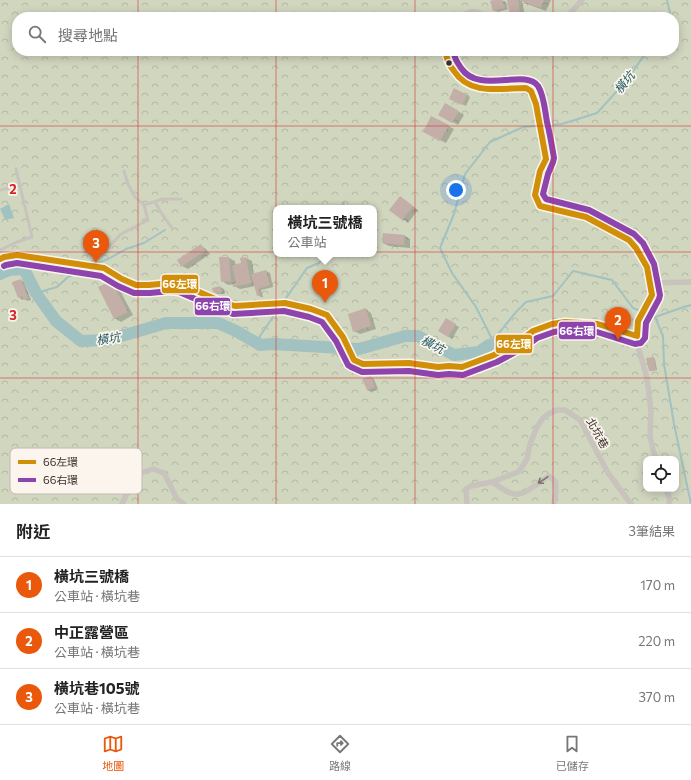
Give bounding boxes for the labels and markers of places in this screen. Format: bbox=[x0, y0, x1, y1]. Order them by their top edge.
unlabelled marker bbox=[444, 58, 454, 68]
pin: 3 bbox=[83, 230, 109, 263]
pin: 1 bbox=[312, 270, 338, 303]
pin: 2 bbox=[605, 307, 631, 340]

